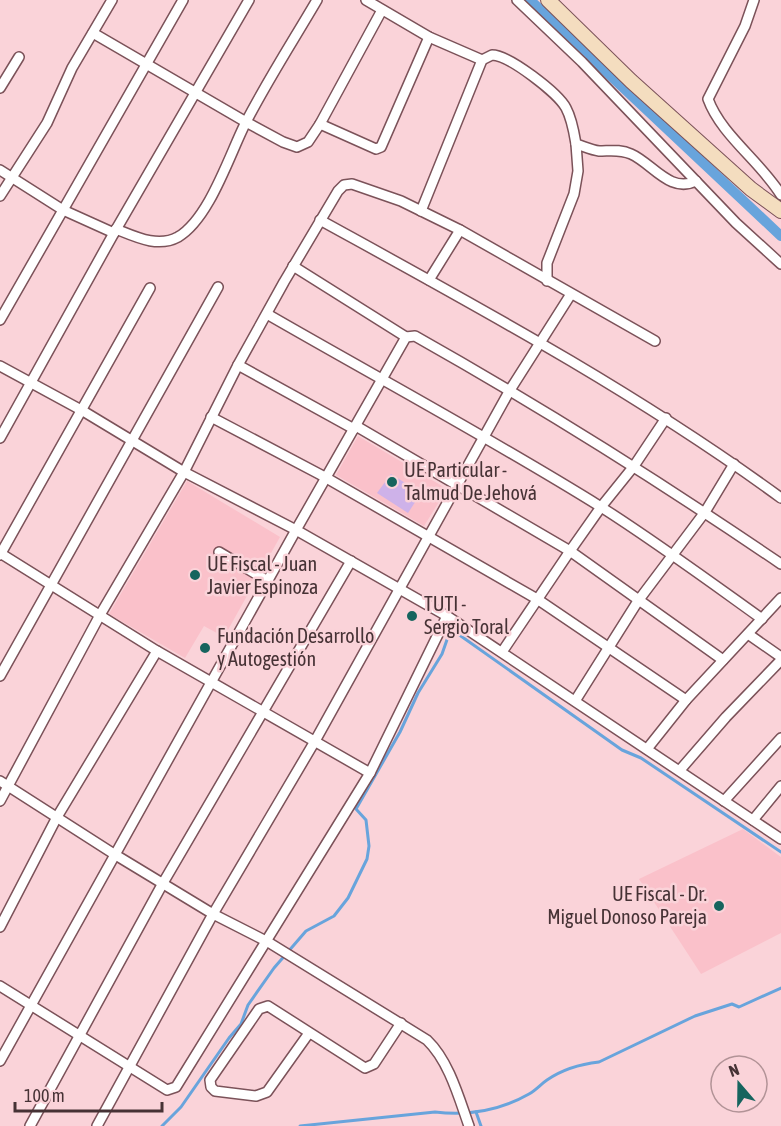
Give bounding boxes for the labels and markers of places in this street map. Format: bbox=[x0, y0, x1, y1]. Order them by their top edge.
place label: UE Particular - Talmud De Jehová bbox=[404, 458, 537, 504]
marker: UE Particular - Talmud De Jehová bbox=[385, 475, 399, 489]
place label: UE Fiscal - Juan Javier Espinoza bbox=[207, 552, 318, 598]
marker: UE Fiscal - Juan Javier Espinoza bbox=[188, 568, 202, 582]
place label: TUTI - Sergio Toral bbox=[424, 592, 510, 638]
marker: TUTI - Sergio Toral bbox=[405, 609, 419, 623]
place label: Fundación Desarrollo y Autogestión bbox=[217, 624, 374, 670]
marker: Fundación Desarrollo y Autogestión bbox=[198, 641, 212, 655]
place label: UE Fiscal - Dr. Miguel Donoso Pareja bbox=[547, 882, 707, 928]
marker: UE Fiscal - Dr. Miguel Donoso Pareja bbox=[712, 899, 726, 913]

